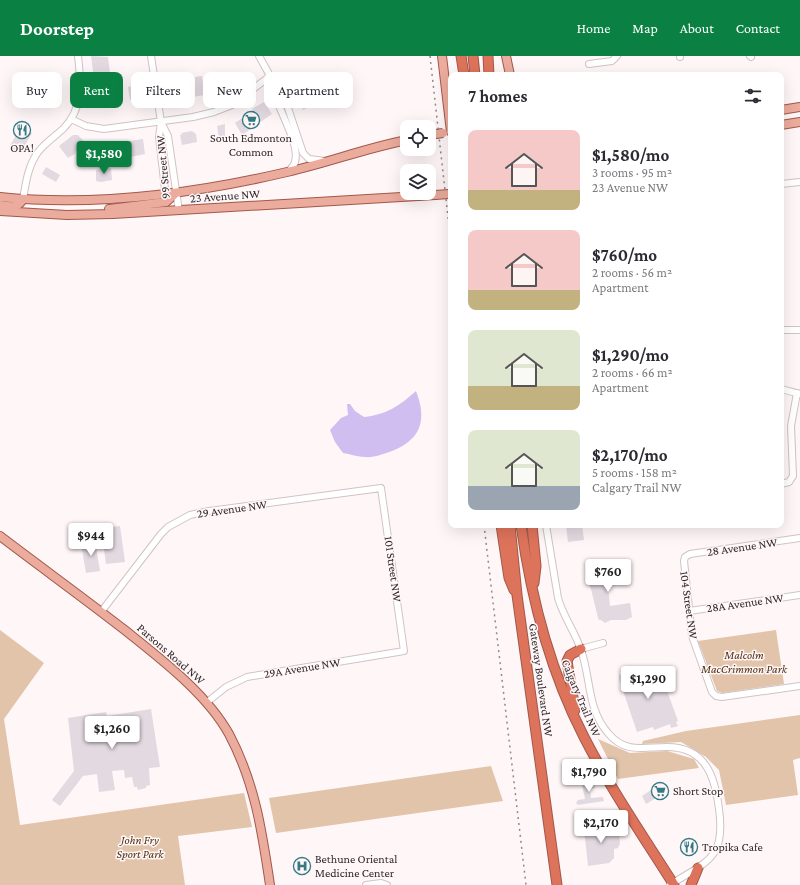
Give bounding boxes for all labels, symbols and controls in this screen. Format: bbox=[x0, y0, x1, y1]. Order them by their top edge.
text: Doorstep bbox=[20, 18, 94, 39]
text: Home bbox=[577, 20, 610, 36]
text: Map bbox=[632, 20, 658, 36]
text: About bbox=[680, 20, 714, 36]
text: Contact bbox=[736, 20, 780, 36]
chip: Buy bbox=[12, 72, 62, 108]
chip: Rent bbox=[70, 72, 123, 108]
chip: Filters bbox=[131, 72, 195, 108]
chip: New bbox=[203, 72, 256, 108]
chip: Apartment bbox=[264, 72, 353, 108]
icon: filters bbox=[742, 85, 764, 107]
text: 7 homes bbox=[468, 87, 527, 106]
supermarket icon: South Edmonton Common bbox=[241, 110, 261, 130]
restaurant icon: OPA! bbox=[12, 120, 32, 140]
map controls bbox=[400, 120, 436, 200]
button: locate bbox=[400, 120, 436, 156]
place label: South Edmonton Common bbox=[210, 131, 292, 159]
street label: 99 Street NW bbox=[153, 135, 173, 199]
place label: OPA! bbox=[10, 141, 34, 155]
pin: $1,580 bbox=[71, 141, 137, 175]
text: $1,580 bbox=[86, 146, 122, 161]
icon: home bbox=[500, 146, 548, 194]
text: $1,580/mo bbox=[592, 146, 669, 165]
button: layers bbox=[400, 164, 436, 200]
text: 3 rooms · 95 m² bbox=[592, 165, 672, 180]
text: 23 Avenue NW bbox=[592, 180, 668, 195]
street label: 23 Avenue NW bbox=[190, 187, 260, 205]
icon: home bbox=[500, 246, 548, 294]
text: $760/mo bbox=[592, 246, 657, 265]
text: 2 rooms · 56 m² bbox=[592, 265, 672, 280]
text: Apartment bbox=[592, 280, 649, 295]
icon: home bbox=[500, 346, 548, 394]
text: $1,290/mo bbox=[592, 346, 669, 365]
text: 2 rooms · 66 m² bbox=[592, 365, 673, 380]
text: Apartment bbox=[592, 380, 649, 395]
icon: home bbox=[500, 446, 548, 494]
text: $2,170/mo bbox=[592, 446, 668, 465]
text: 5 rooms · 158 m² bbox=[592, 465, 677, 480]
text: Calgary Trail NW bbox=[592, 480, 682, 495]
street label: 29 Avenue NW bbox=[196, 497, 268, 521]
pin: $944 bbox=[67, 523, 115, 557]
text: $944 bbox=[77, 528, 105, 543]
street label: 101 Street NW bbox=[381, 535, 405, 603]
street label: 28 Avenue NW bbox=[706, 535, 778, 559]
pin: $760 bbox=[584, 559, 632, 593]
text: $760 bbox=[594, 564, 622, 579]
street label: 104 Street NW bbox=[677, 570, 701, 640]
street label: 28A Avenue NW bbox=[706, 591, 784, 615]
street label: Parsons Road NW bbox=[134, 621, 208, 687]
street label: Gateway Boulevard NW bbox=[526, 623, 556, 737]
park label: Malcolm MacCrimmon Park bbox=[700, 648, 788, 676]
street label: 29A Avenue NW bbox=[263, 655, 341, 681]
street label: Calgary Trail NW bbox=[558, 657, 604, 739]
pin: $1,290 bbox=[615, 666, 681, 700]
text: $1,290 bbox=[630, 671, 666, 686]
pin: $1,260 bbox=[79, 716, 145, 750]
text: $1,260 bbox=[94, 721, 130, 736]
pin: $1,790 bbox=[556, 759, 622, 793]
text: $1,790 bbox=[571, 764, 607, 779]
supermarket icon: Short Stop bbox=[650, 781, 670, 801]
place label: Short Stop bbox=[673, 784, 723, 798]
pin: $2,170 bbox=[568, 810, 634, 844]
text: $2,170 bbox=[583, 815, 619, 830]
park label: John Fry Sport Park bbox=[116, 833, 164, 861]
restaurant icon: Tropika Cafe bbox=[679, 837, 699, 857]
place label: Tropika Cafe bbox=[702, 840, 763, 854]
place label: Bethune Oriental Medicine Center bbox=[315, 852, 397, 880]
hospital icon: Bethune Oriental Medicine Center bbox=[292, 856, 312, 876]

